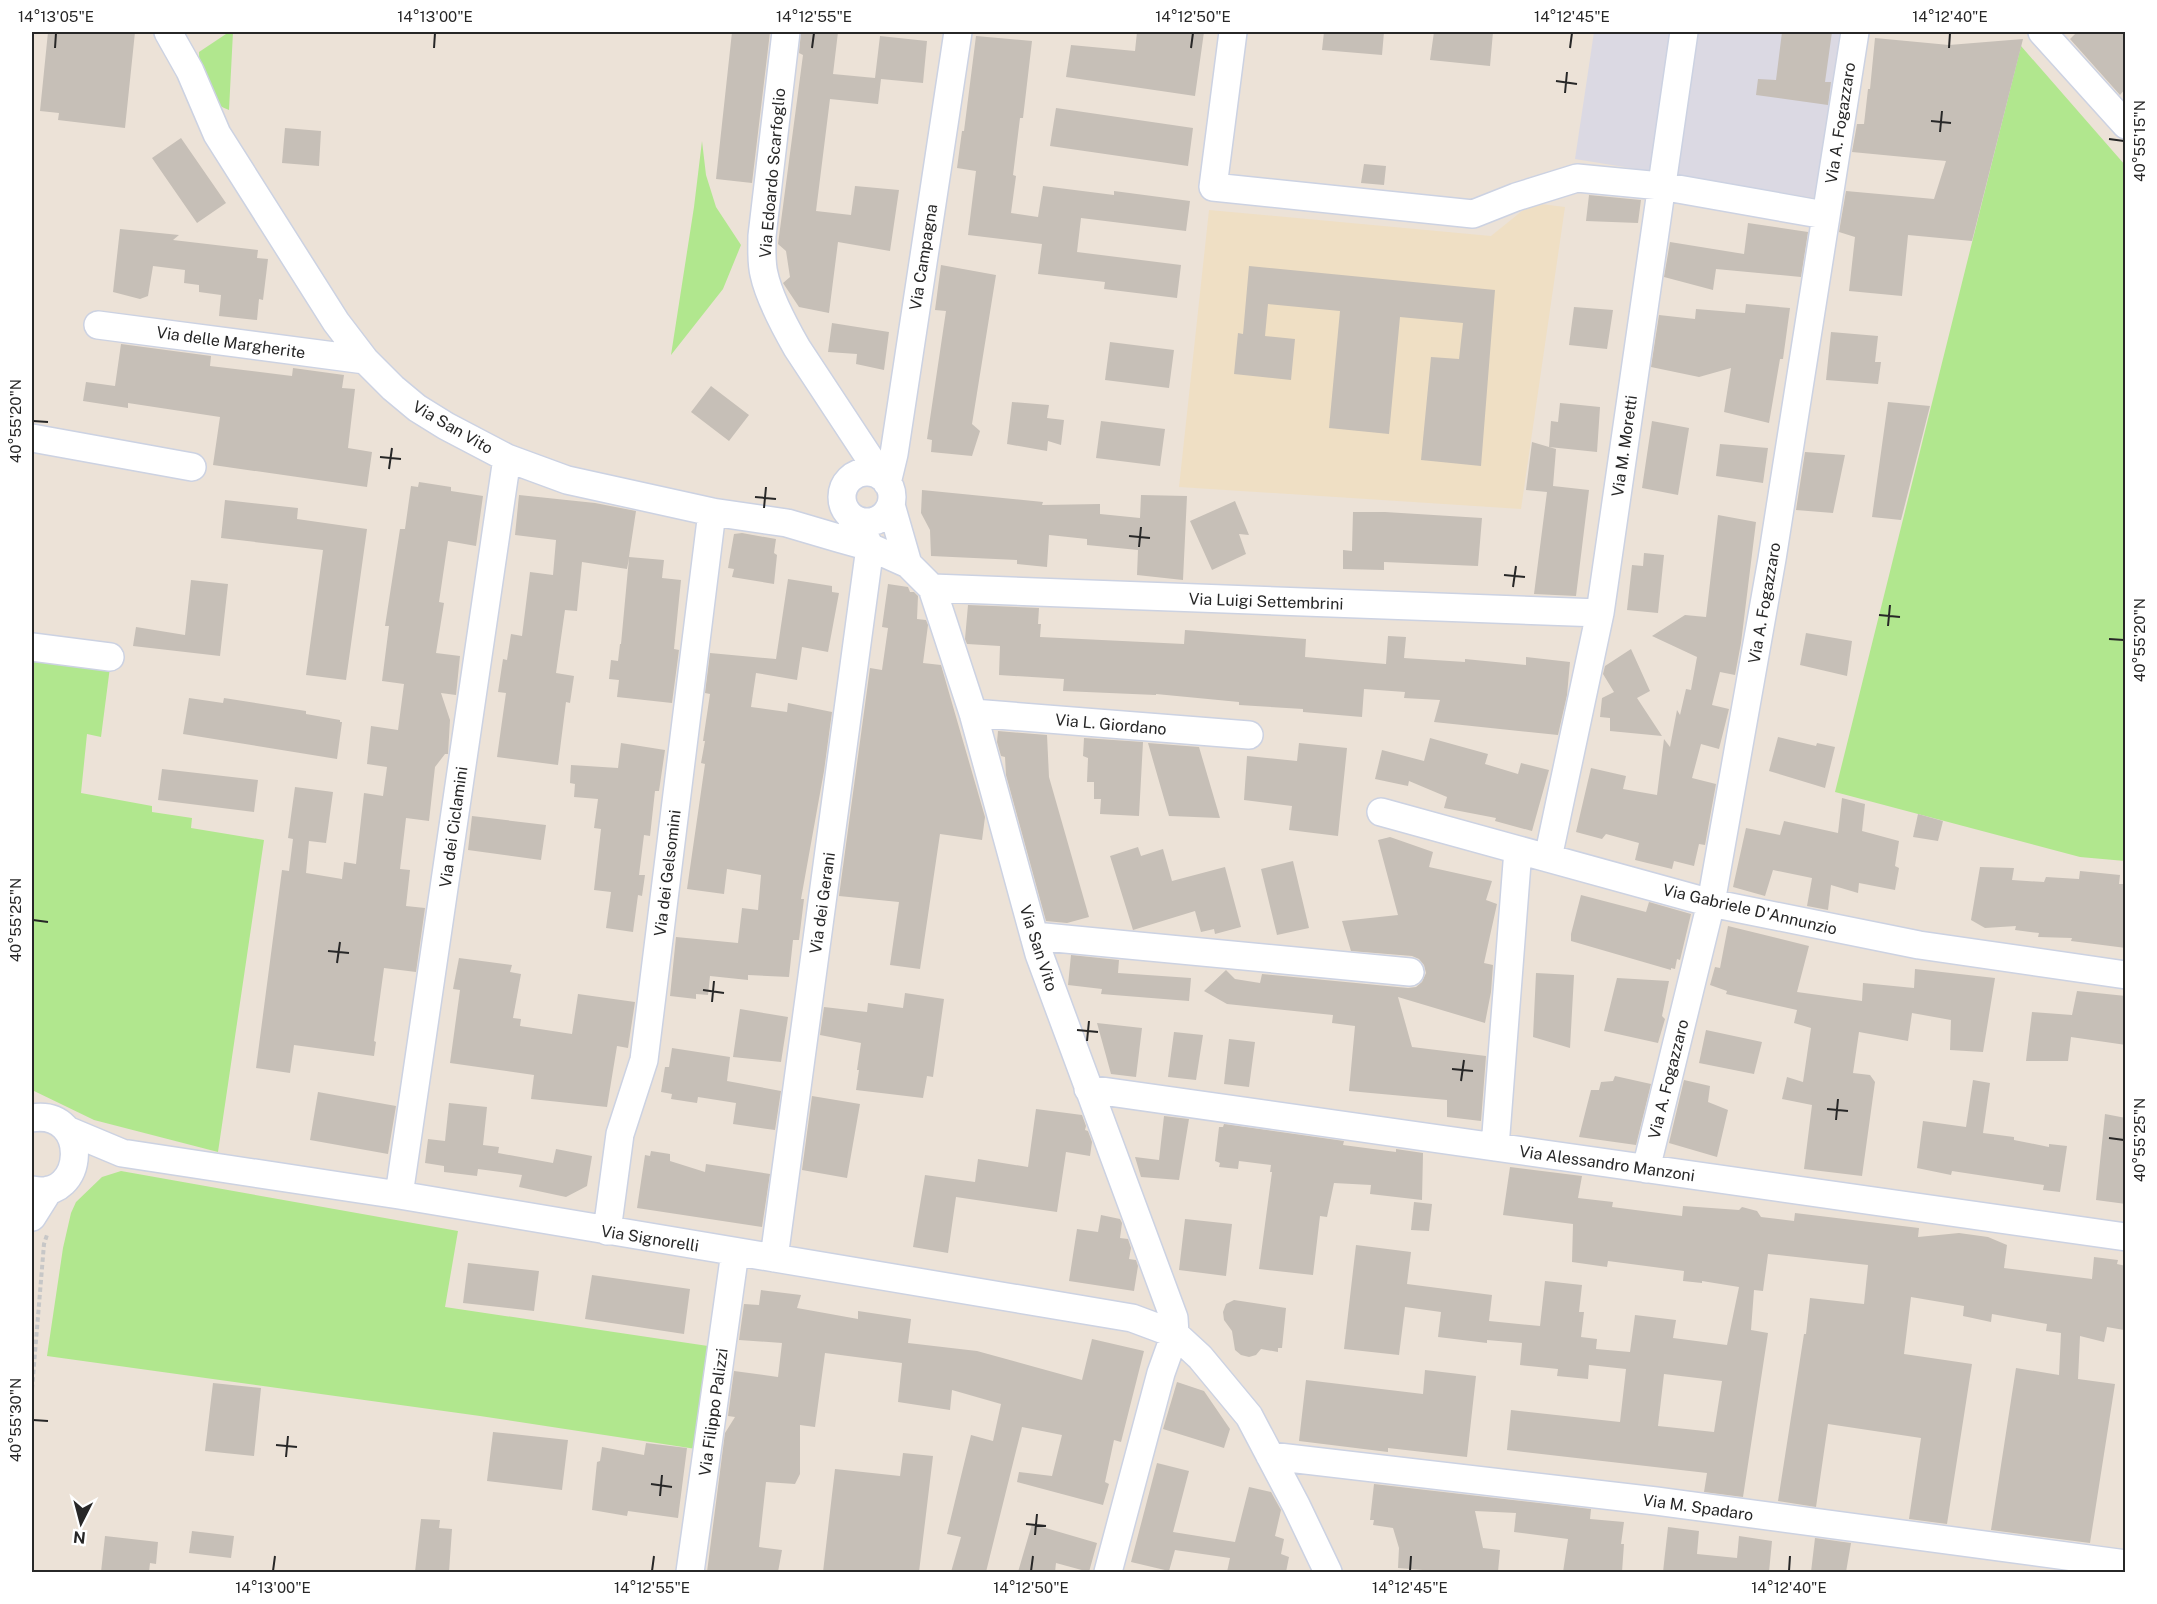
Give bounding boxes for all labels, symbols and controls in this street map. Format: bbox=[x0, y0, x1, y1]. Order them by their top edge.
text: 14°13'05"E bbox=[18, 8, 94, 25]
text: 14°13'00"E bbox=[397, 8, 473, 25]
text: 14°12'55"E bbox=[776, 8, 852, 25]
text: 14°12'50"E bbox=[1155, 8, 1231, 25]
text: 14°12'45"E bbox=[1534, 8, 1610, 25]
text: 14°12'40"E bbox=[1912, 8, 1988, 25]
street label: Via A. Fogazzaro bbox=[1822, 61, 1859, 185]
street label: Via Edoardo Scarfoglio bbox=[756, 87, 789, 259]
text: 40°55'15"N bbox=[2131, 100, 2148, 182]
street label: Via Campagna bbox=[906, 203, 941, 312]
street label: Via delle Margherite bbox=[155, 323, 307, 362]
text: 40°55'20"N bbox=[7, 379, 24, 463]
street label: Via M. Moretti bbox=[1608, 394, 1641, 498]
street label: Via San Vito bbox=[409, 397, 496, 458]
street label: Via A. Fogazzaro bbox=[1744, 541, 1785, 665]
street label: Via Luigi Settembrini bbox=[1188, 589, 1344, 614]
text: 40°55'20"N bbox=[2131, 598, 2148, 682]
street label: Via L. Giordano bbox=[1055, 710, 1167, 739]
street label: Via dei Ciclamini bbox=[436, 765, 471, 889]
street label: Via dei Gelsomini bbox=[650, 809, 685, 937]
street label: Via dei Gerani bbox=[806, 851, 839, 955]
text: 40°55'25"N bbox=[7, 878, 24, 962]
street label: Via Gabriele D'Annunzio bbox=[1661, 880, 1839, 939]
street label: Via San Vito bbox=[1016, 903, 1061, 994]
street label: Via A. Fogazzaro bbox=[1644, 1017, 1693, 1141]
text: 40°55'25"N bbox=[2131, 1098, 2148, 1182]
street label: Via Alessandro Manzoni bbox=[1518, 1142, 1696, 1185]
street label: Via Signorelli bbox=[600, 1221, 700, 1256]
street label: Via Filippo Palizzi bbox=[695, 1347, 732, 1477]
text: 40°55'30"N bbox=[7, 1378, 24, 1462]
street label: Via M. Spadaro bbox=[1641, 1490, 1754, 1525]
north arrow bbox=[51, 1493, 111, 1553]
text: N bbox=[72, 1527, 87, 1548]
text: 14°13'00"E bbox=[235, 1579, 311, 1596]
text: 14°12'55"E bbox=[614, 1579, 690, 1596]
text: 14°12'50"E bbox=[993, 1579, 1069, 1596]
text: 14°12'45"E bbox=[1372, 1579, 1448, 1596]
text: 14°12'40"E bbox=[1751, 1579, 1827, 1596]

